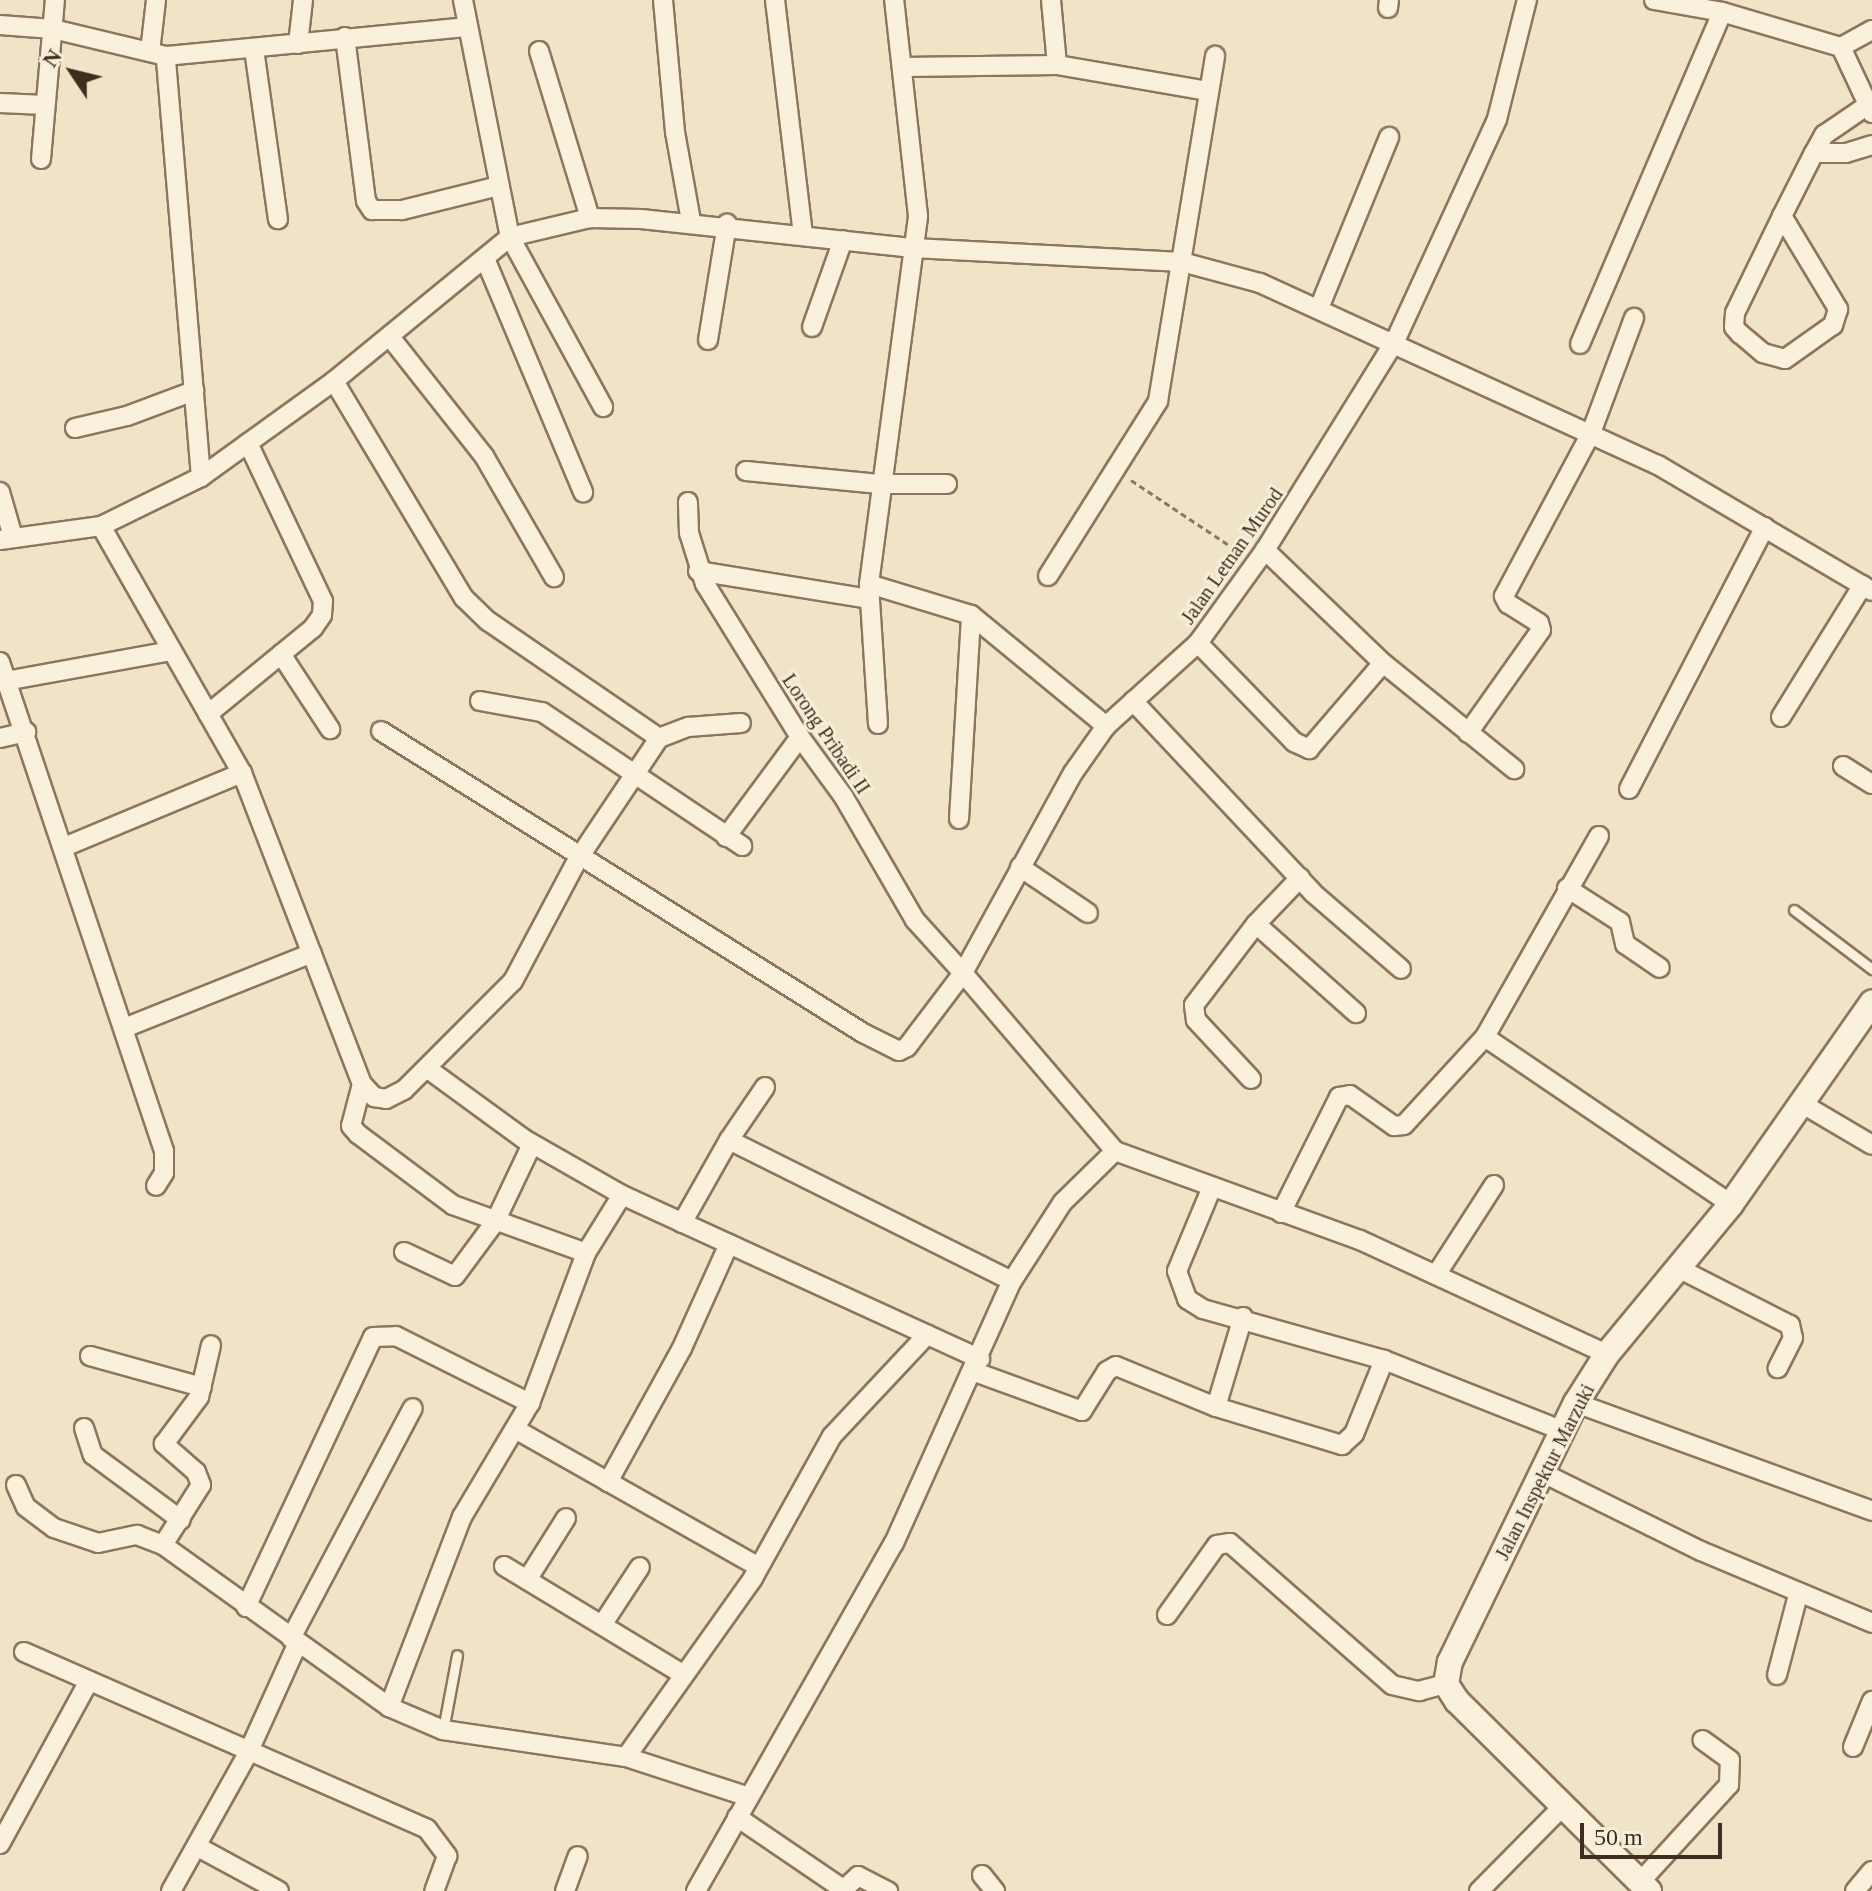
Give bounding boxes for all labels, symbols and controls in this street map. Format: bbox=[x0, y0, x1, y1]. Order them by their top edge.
north arrow bbox=[32, 32, 112, 112]
text: N bbox=[37, 44, 67, 72]
street label: Jalan Letnan Murod bbox=[1176, 483, 1288, 629]
street label: Lorong Pribadi II bbox=[777, 669, 875, 799]
street label: Jalan Inspektur Marzuki bbox=[1490, 1380, 1600, 1564]
scale bar bbox=[1584, 1807, 1726, 1857]
text: 50 m bbox=[1594, 1824, 1643, 1850]

